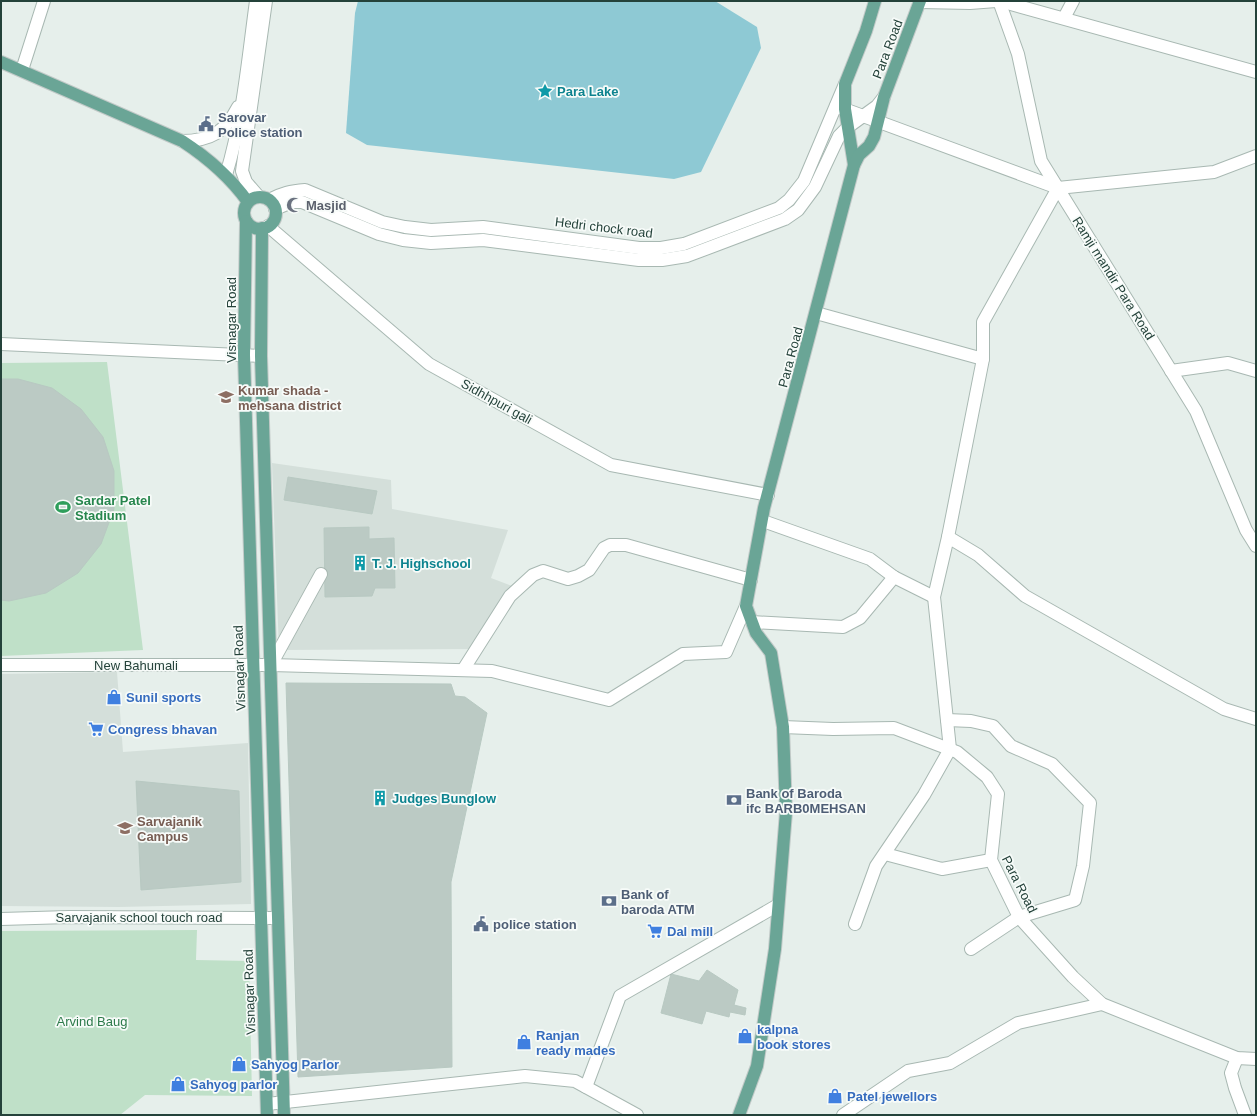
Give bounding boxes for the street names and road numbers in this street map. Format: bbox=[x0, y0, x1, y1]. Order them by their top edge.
street label: Para Road bbox=[869, 17, 906, 81]
street label: Hedri chock road bbox=[554, 214, 654, 241]
street label: Ramji mandir Para Road bbox=[1070, 214, 1158, 343]
street label: Visnagar Road bbox=[224, 277, 239, 363]
street label: Para Road bbox=[775, 325, 806, 389]
street label: Sidhhpuri gali bbox=[459, 376, 535, 427]
street label: Visnagar Road bbox=[231, 625, 248, 711]
street label: New Bahumali bbox=[94, 658, 178, 673]
street label: Para Road bbox=[999, 853, 1040, 915]
street label: Sarvajanik school touch road bbox=[56, 910, 222, 925]
street label: Visnagar Road bbox=[241, 949, 258, 1035]

